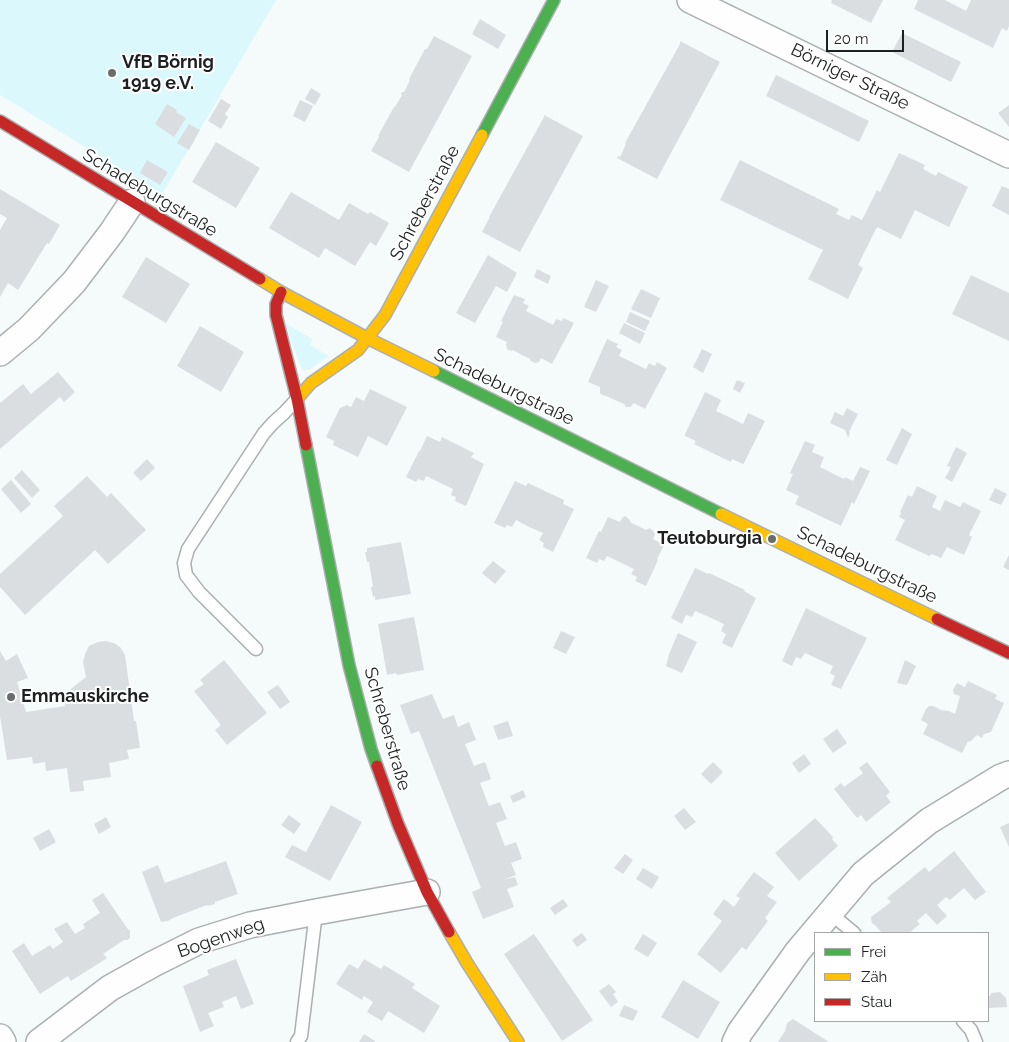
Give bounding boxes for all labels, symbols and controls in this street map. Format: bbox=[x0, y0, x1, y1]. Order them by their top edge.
scale bar bbox=[829, 20, 906, 52]
text: 20 m bbox=[834, 30, 869, 48]
street label: Börniger Straße bbox=[787, 39, 913, 115]
place label: VfB Börnig 1919 e.V. bbox=[122, 52, 214, 94]
marker: VfB Börnig 1919 e.V. bbox=[106, 67, 118, 79]
street label: Schreberstraße bbox=[386, 142, 464, 264]
street label: Schadeburgstraße bbox=[79, 144, 221, 242]
street label: Schadeburgstraße bbox=[430, 344, 578, 430]
street label: Schadeburgstraße bbox=[793, 522, 941, 608]
place label: Teutoburgia bbox=[657, 528, 762, 550]
marker: Teutoburgia bbox=[766, 533, 778, 545]
street label: Schreberstraße bbox=[359, 665, 415, 793]
place label: Emmauskirche bbox=[21, 686, 149, 708]
marker: Emmauskirche bbox=[5, 691, 17, 703]
street label: Bogenweg bbox=[175, 913, 267, 963]
legend bbox=[814, 932, 989, 1022]
text: Frei bbox=[861, 943, 886, 961]
text: Zäh bbox=[861, 968, 887, 986]
text: Stau bbox=[861, 993, 892, 1011]

